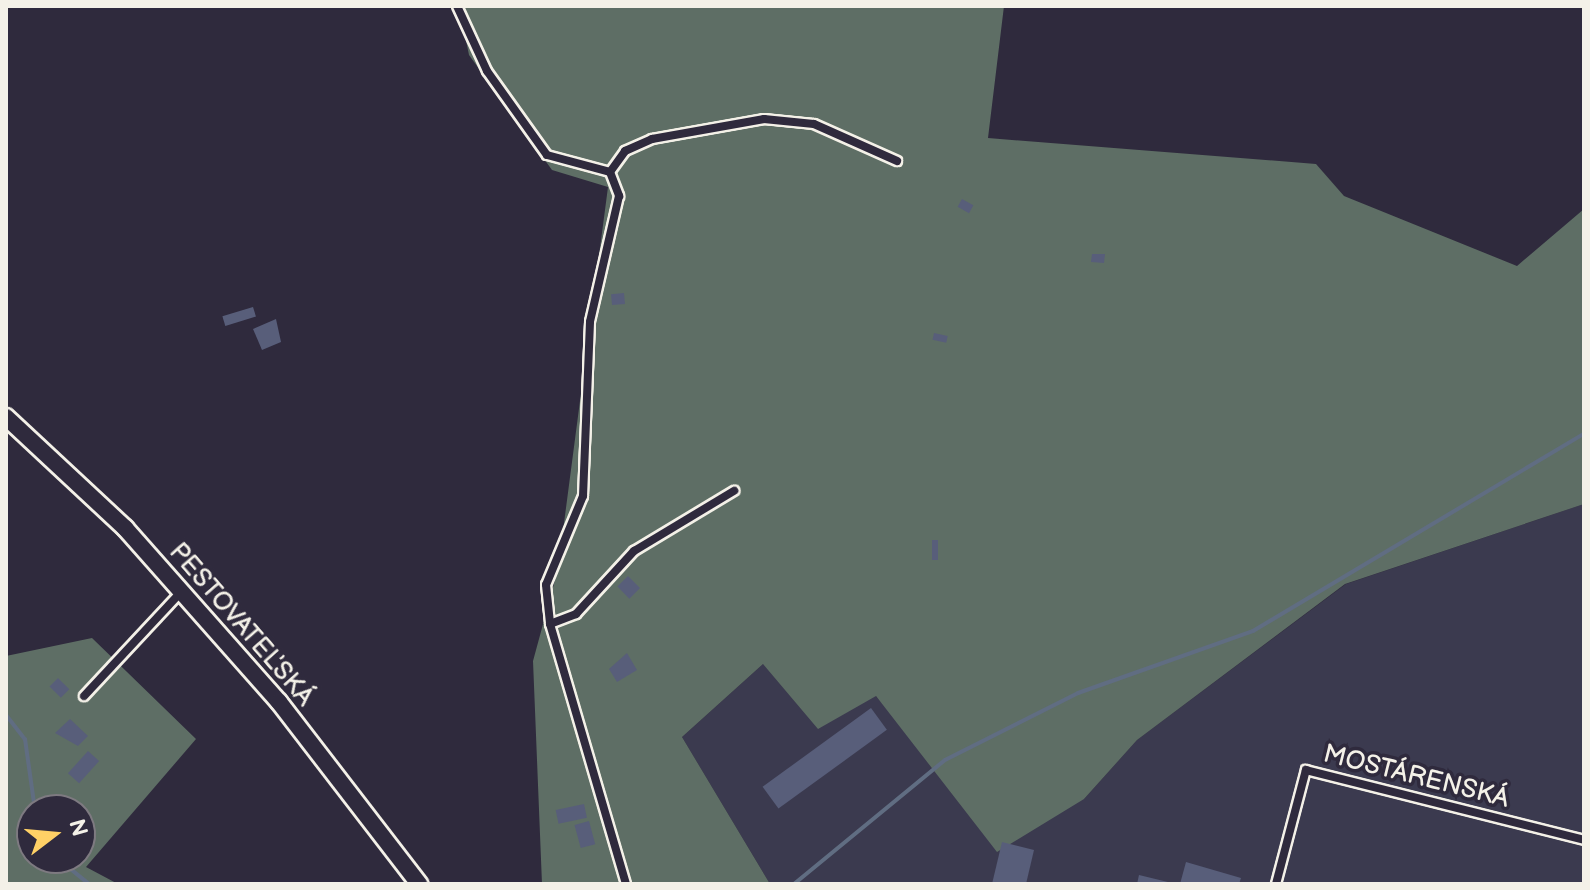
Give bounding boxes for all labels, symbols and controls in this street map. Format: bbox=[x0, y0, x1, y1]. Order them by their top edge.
street label: PESTOVATEĽSKÁ bbox=[162, 537, 320, 713]
street label: MOSTÁRENSKÁ bbox=[1320, 739, 1512, 815]
north arrow bbox=[16, 794, 96, 874]
text: N bbox=[62, 816, 93, 839]

